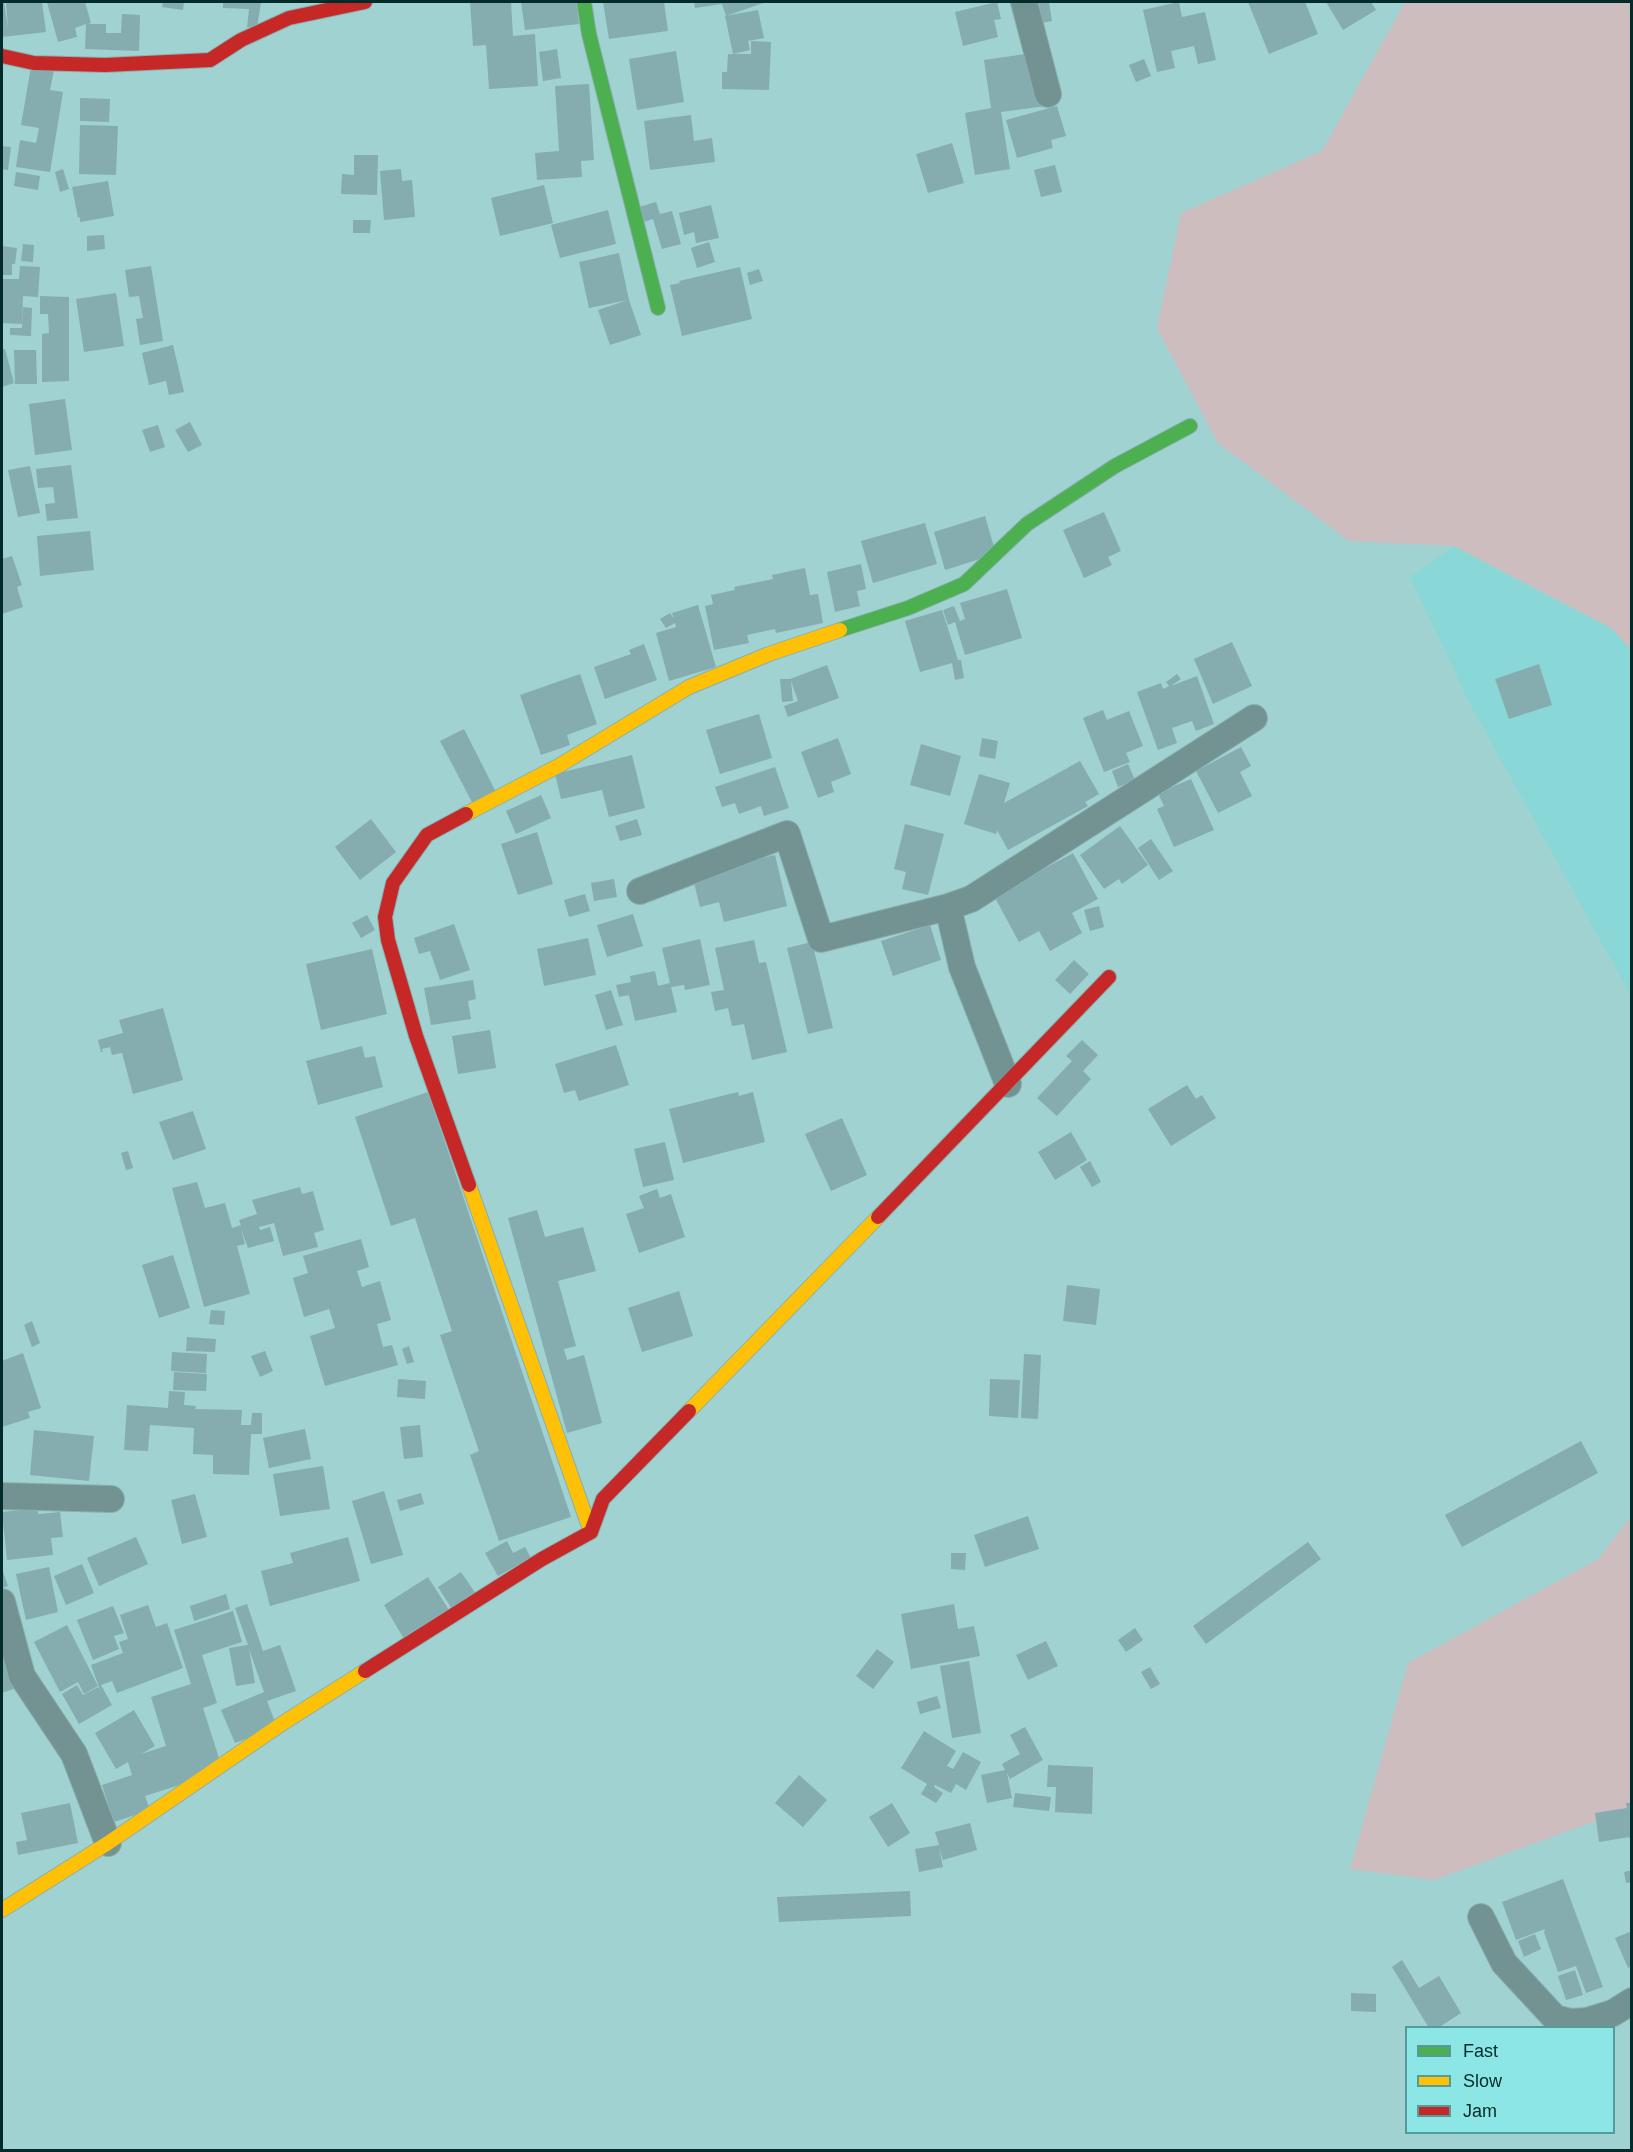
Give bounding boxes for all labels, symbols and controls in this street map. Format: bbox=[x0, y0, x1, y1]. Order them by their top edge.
legend bbox=[1405, 2026, 1615, 2134]
text: Fast bbox=[1463, 2041, 1498, 2061]
text: Slow bbox=[1463, 2071, 1502, 2091]
text: Jam bbox=[1463, 2101, 1497, 2121]

